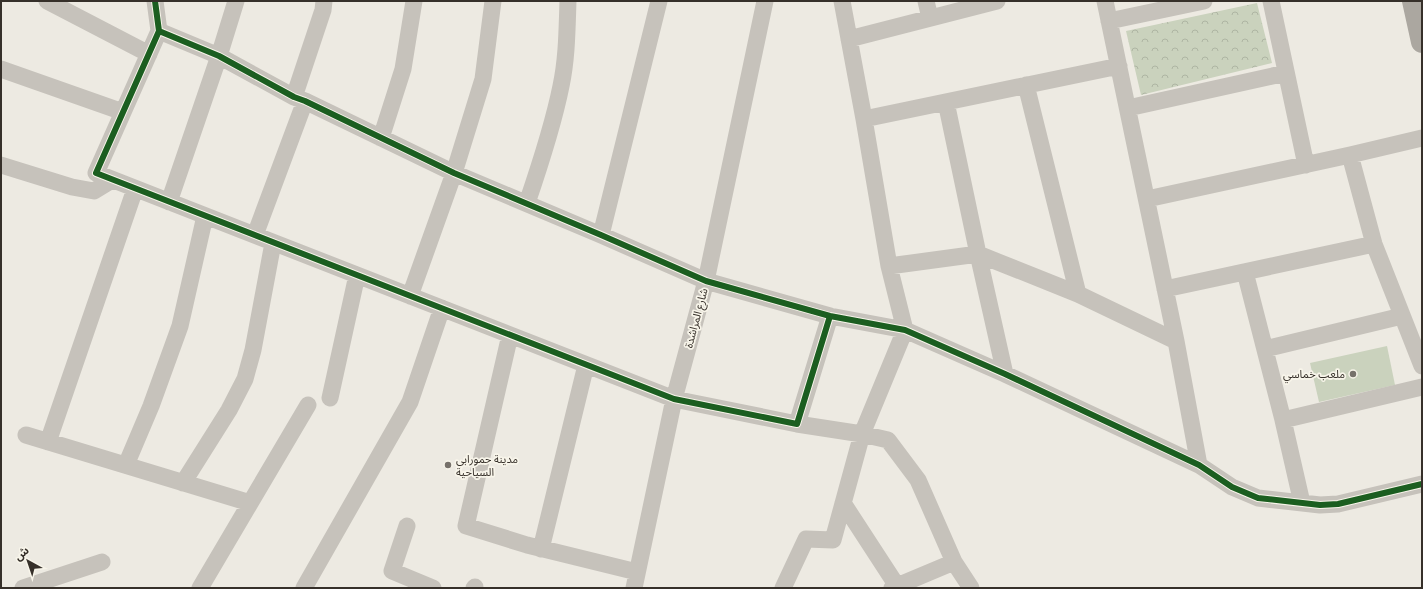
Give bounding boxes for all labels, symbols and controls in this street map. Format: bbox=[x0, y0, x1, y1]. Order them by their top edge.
street label: شارع المراشدة bbox=[682, 286, 712, 350]
place label: ملعب خماسي bbox=[1283, 368, 1345, 384]
marker: ملعب خماسي bbox=[1348, 369, 1358, 379]
place label: مدينة حمورابي السياحية bbox=[456, 453, 518, 479]
marker: مدينة حمورابي السياحية bbox=[443, 460, 453, 470]
north arrow bbox=[8, 541, 48, 581]
text: ش bbox=[12, 544, 32, 564]

